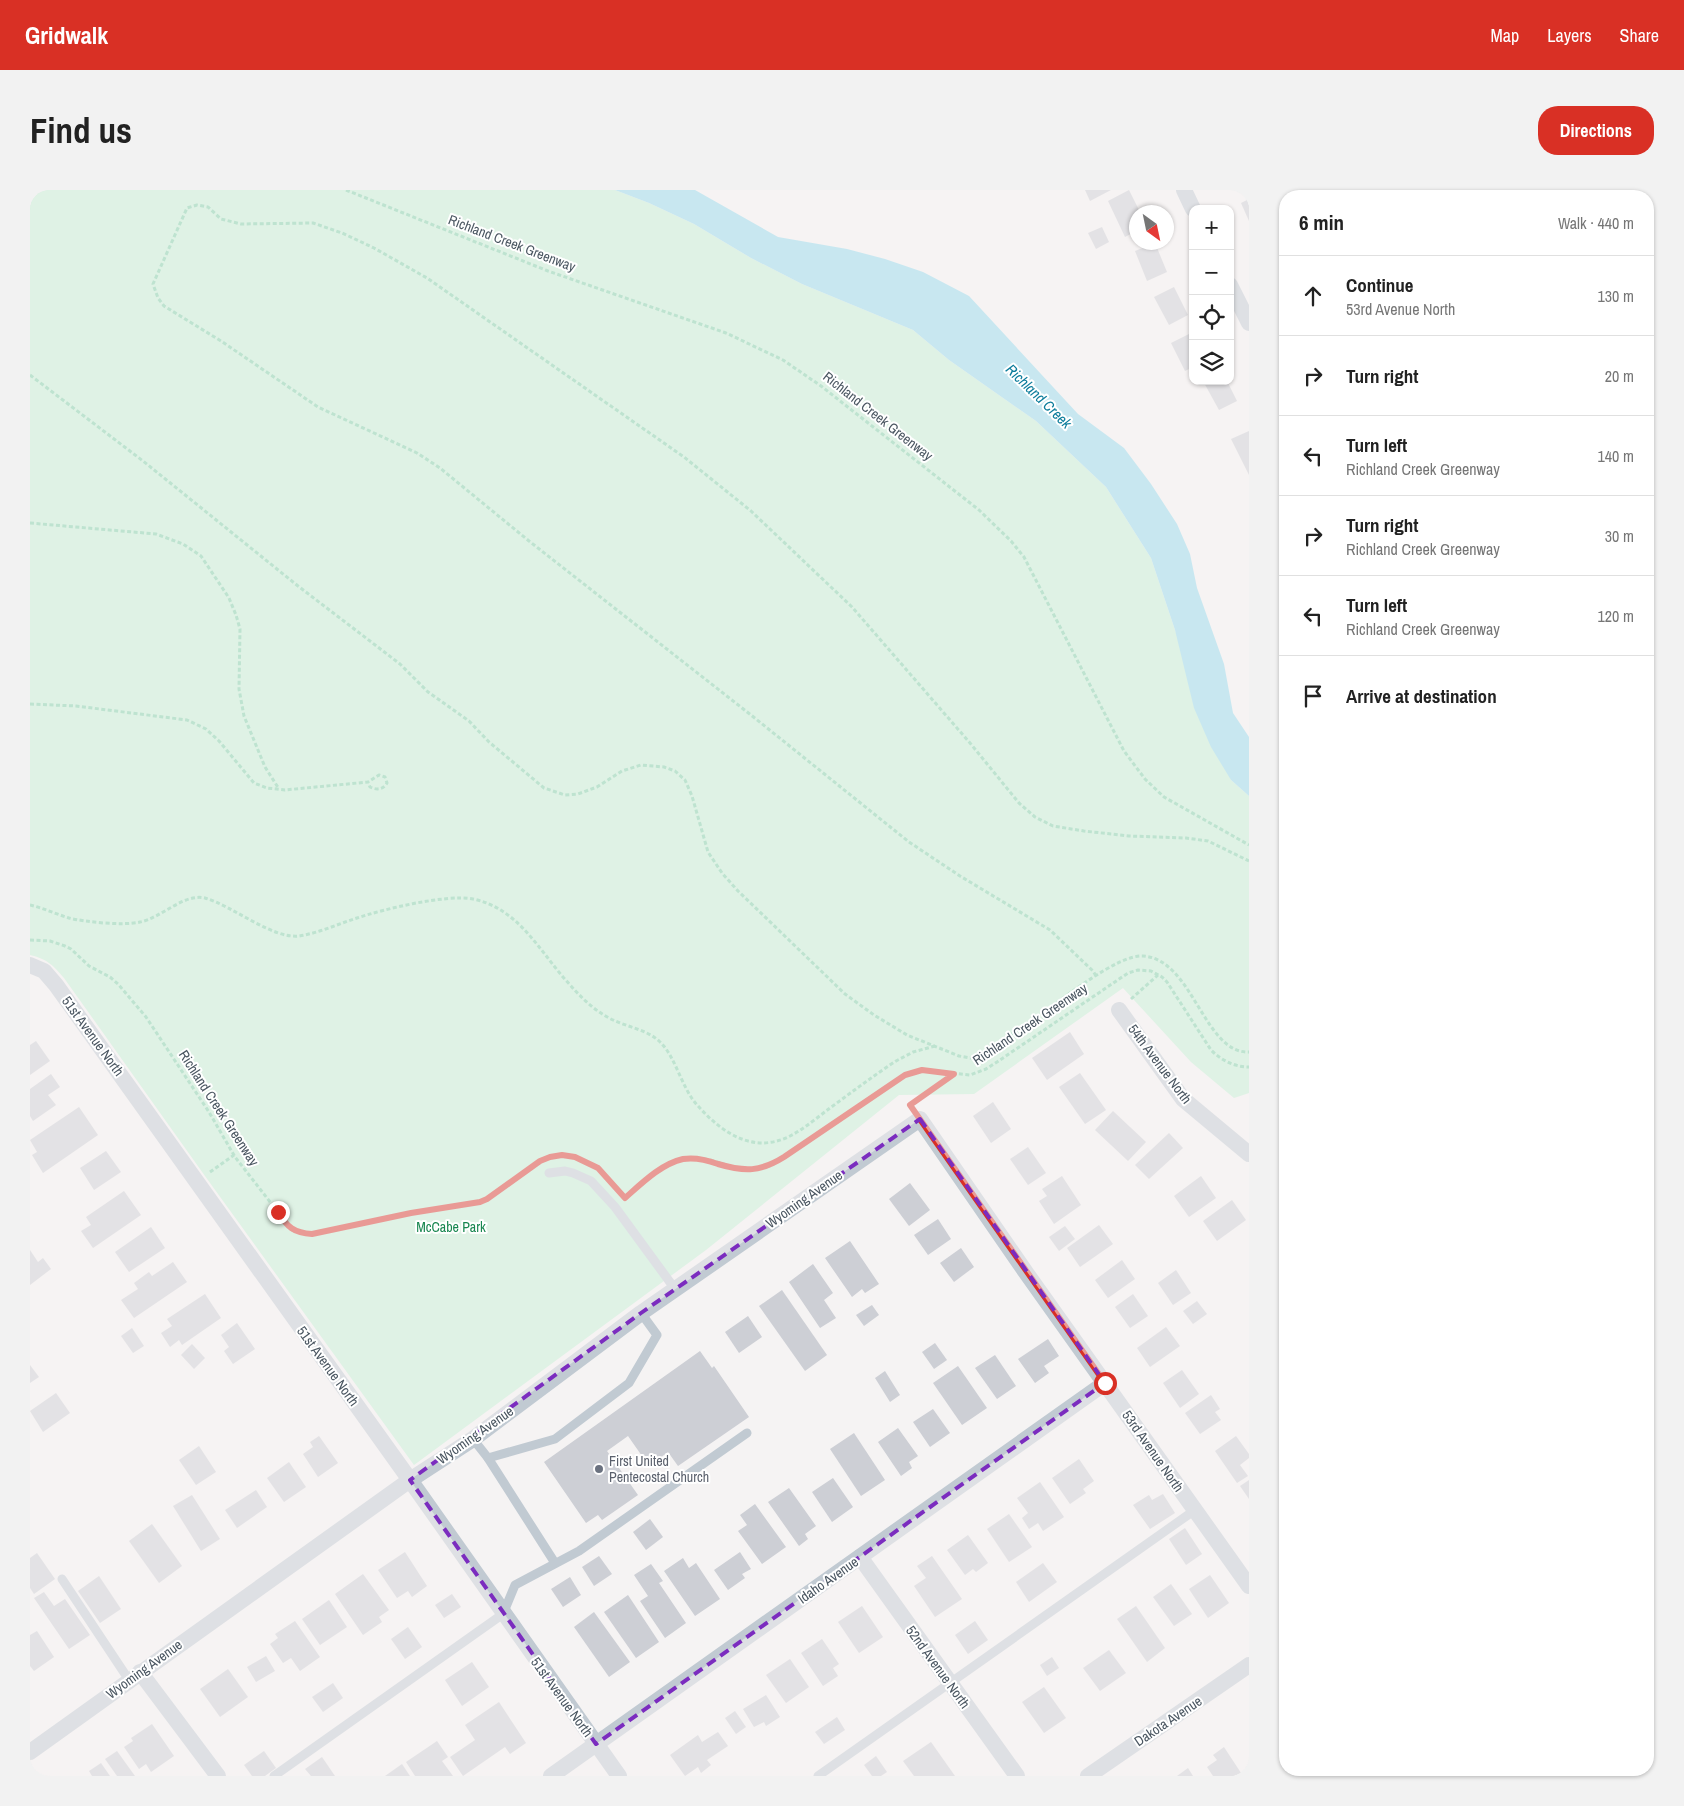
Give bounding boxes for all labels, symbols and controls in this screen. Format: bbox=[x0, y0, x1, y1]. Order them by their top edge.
text: Gridwalk bbox=[25, 19, 108, 51]
text: Map bbox=[1491, 23, 1519, 48]
text: Layers bbox=[1547, 23, 1592, 48]
text: Share bbox=[1620, 23, 1659, 48]
button: Directions bbox=[1538, 106, 1654, 155]
text: Find us bbox=[30, 107, 132, 154]
north arrow bbox=[1129, 205, 1174, 250]
map controls bbox=[1189, 205, 1234, 385]
button: + bbox=[1189, 205, 1234, 250]
text: 6 min bbox=[1299, 208, 1344, 237]
street label: Richland Creek Greenway bbox=[446, 210, 578, 276]
text: Walk · 440 m bbox=[1558, 212, 1634, 234]
button: − bbox=[1189, 250, 1234, 295]
text: Continue bbox=[1346, 272, 1414, 298]
icon: ahead bbox=[1299, 282, 1327, 310]
text: 130 m bbox=[1598, 285, 1634, 307]
button: locate bbox=[1189, 295, 1234, 340]
text: 53rd Avenue North bbox=[1346, 298, 1455, 320]
button: layers bbox=[1189, 340, 1234, 385]
water label: Richland Creek bbox=[1001, 359, 1077, 434]
icon: right bbox=[1299, 362, 1327, 390]
text: Turn right bbox=[1346, 363, 1418, 389]
text: 20 m bbox=[1605, 365, 1634, 387]
street label: Richland Creek Greenway bbox=[819, 367, 937, 465]
text: Turn left bbox=[1346, 432, 1407, 458]
icon: left bbox=[1299, 442, 1327, 470]
text: 140 m bbox=[1598, 445, 1634, 467]
text: Richland Creek Greenway bbox=[1346, 458, 1500, 480]
text: Turn right bbox=[1346, 512, 1418, 538]
icon: right bbox=[1299, 522, 1327, 550]
text: 30 m bbox=[1605, 525, 1634, 547]
text: Richland Creek Greenway bbox=[1346, 538, 1500, 560]
text: Turn left bbox=[1346, 592, 1407, 618]
icon: left bbox=[1299, 602, 1327, 630]
text: 120 m bbox=[1598, 605, 1634, 627]
text: Richland Creek Greenway bbox=[1346, 618, 1500, 640]
icon: arrive bbox=[1299, 682, 1327, 710]
text: Arrive at destination bbox=[1346, 683, 1497, 709]
street label: Richland Creek Greenway bbox=[969, 979, 1091, 1069]
street label: 51st Avenue North bbox=[58, 993, 128, 1079]
street label: 54th Avenue North bbox=[1124, 1021, 1196, 1107]
street label: Richland Creek Greenway bbox=[175, 1047, 263, 1170]
street label: Wyoming Avenue bbox=[762, 1166, 846, 1232]
route end bbox=[267, 1201, 290, 1224]
park label: McCabe Park bbox=[416, 1218, 486, 1236]
street label: 51st Avenue North bbox=[293, 1323, 363, 1409]
route start bbox=[1094, 1372, 1117, 1395]
street label: Wyoming Avenue bbox=[433, 1402, 517, 1468]
street label: 53rd Avenue North bbox=[1118, 1407, 1188, 1495]
place label: First United Pentecostal Church bbox=[609, 1452, 709, 1486]
marker: First United Pentecostal Church bbox=[593, 1463, 605, 1475]
street label: Idaho Avenue bbox=[794, 1553, 862, 1607]
street label: 52nd Avenue North bbox=[902, 1622, 974, 1712]
street label: Wyoming Avenue bbox=[102, 1635, 186, 1703]
street label: 51st Avenue North bbox=[527, 1654, 597, 1740]
street label: Dakota Avenue bbox=[1131, 1692, 1205, 1750]

